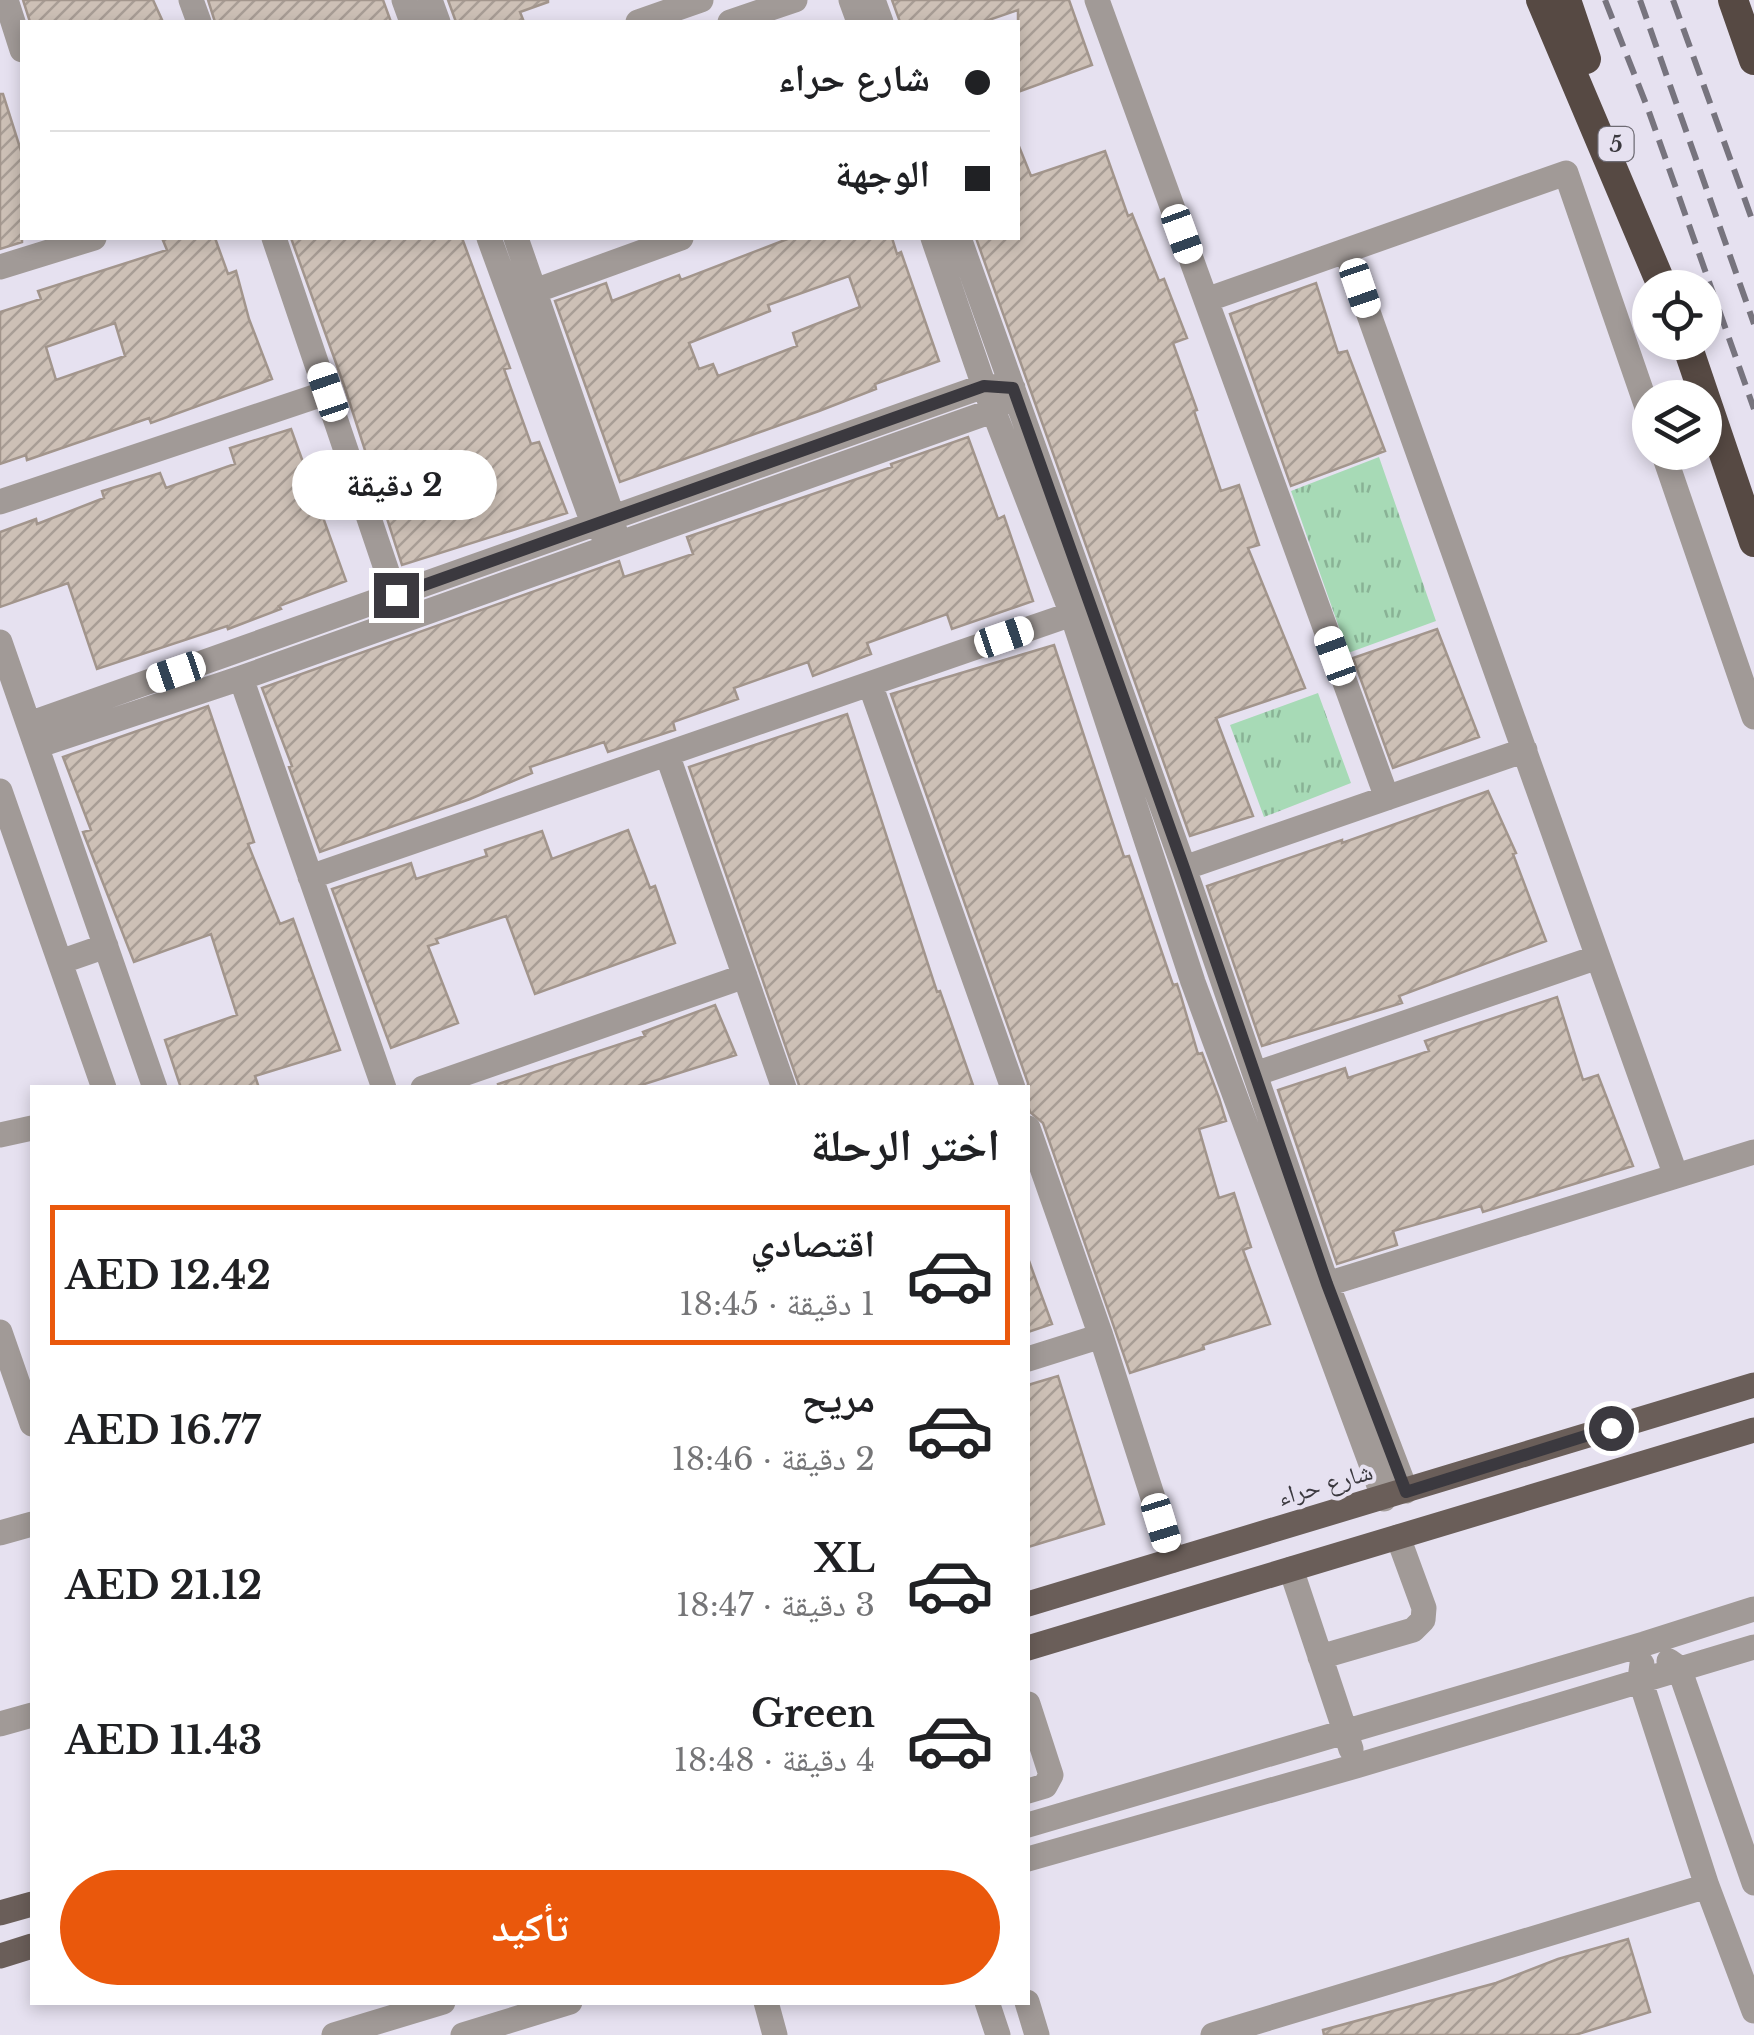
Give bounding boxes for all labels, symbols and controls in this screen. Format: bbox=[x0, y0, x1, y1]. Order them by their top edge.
text: شارع حراء bbox=[777, 54, 930, 101]
road number: 5 bbox=[1598, 127, 1634, 161]
text: الوجهة bbox=[835, 150, 930, 197]
car bbox=[1158, 201, 1206, 267]
car bbox=[1336, 255, 1384, 321]
map controls bbox=[1632, 270, 1722, 470]
button: locate bbox=[1632, 270, 1722, 360]
car bbox=[304, 359, 352, 425]
button: layers bbox=[1632, 380, 1722, 470]
callout: 2 دقيقة bbox=[294, 450, 498, 520]
text: 2 دقيقة bbox=[346, 465, 443, 505]
route end bbox=[374, 573, 419, 618]
car bbox=[971, 613, 1037, 661]
car bbox=[1311, 623, 1359, 689]
car bbox=[143, 648, 209, 696]
text: اختر الرحلة bbox=[811, 1117, 1000, 1173]
text: اقتصادي bbox=[751, 1220, 875, 1267]
icon: car bbox=[905, 1230, 995, 1320]
text: AED 12.42 bbox=[65, 1252, 271, 1299]
text: 1 دقيقة · 18:45 bbox=[679, 1284, 875, 1324]
text: مريح bbox=[801, 1375, 875, 1422]
icon: car bbox=[905, 1385, 995, 1475]
route start bbox=[1589, 1406, 1634, 1451]
text: AED 16.77 bbox=[65, 1407, 261, 1454]
text: 2 دقيقة · 18:46 bbox=[671, 1439, 875, 1479]
street label: شارع حراء bbox=[1274, 1456, 1376, 1512]
car bbox=[1138, 1490, 1184, 1556]
text: XL bbox=[814, 1535, 875, 1582]
icon: car bbox=[905, 1540, 995, 1630]
text: AED 21.12 bbox=[65, 1562, 262, 1609]
text: 3 دقيقة · 18:47 bbox=[676, 1585, 875, 1625]
text: Green bbox=[751, 1690, 875, 1737]
icon: car bbox=[905, 1695, 995, 1785]
text: AED 11.43 bbox=[65, 1717, 262, 1764]
text: 4 دقيقة · 18:48 bbox=[674, 1740, 875, 1780]
button: تأكيد bbox=[60, 1870, 1000, 1985]

